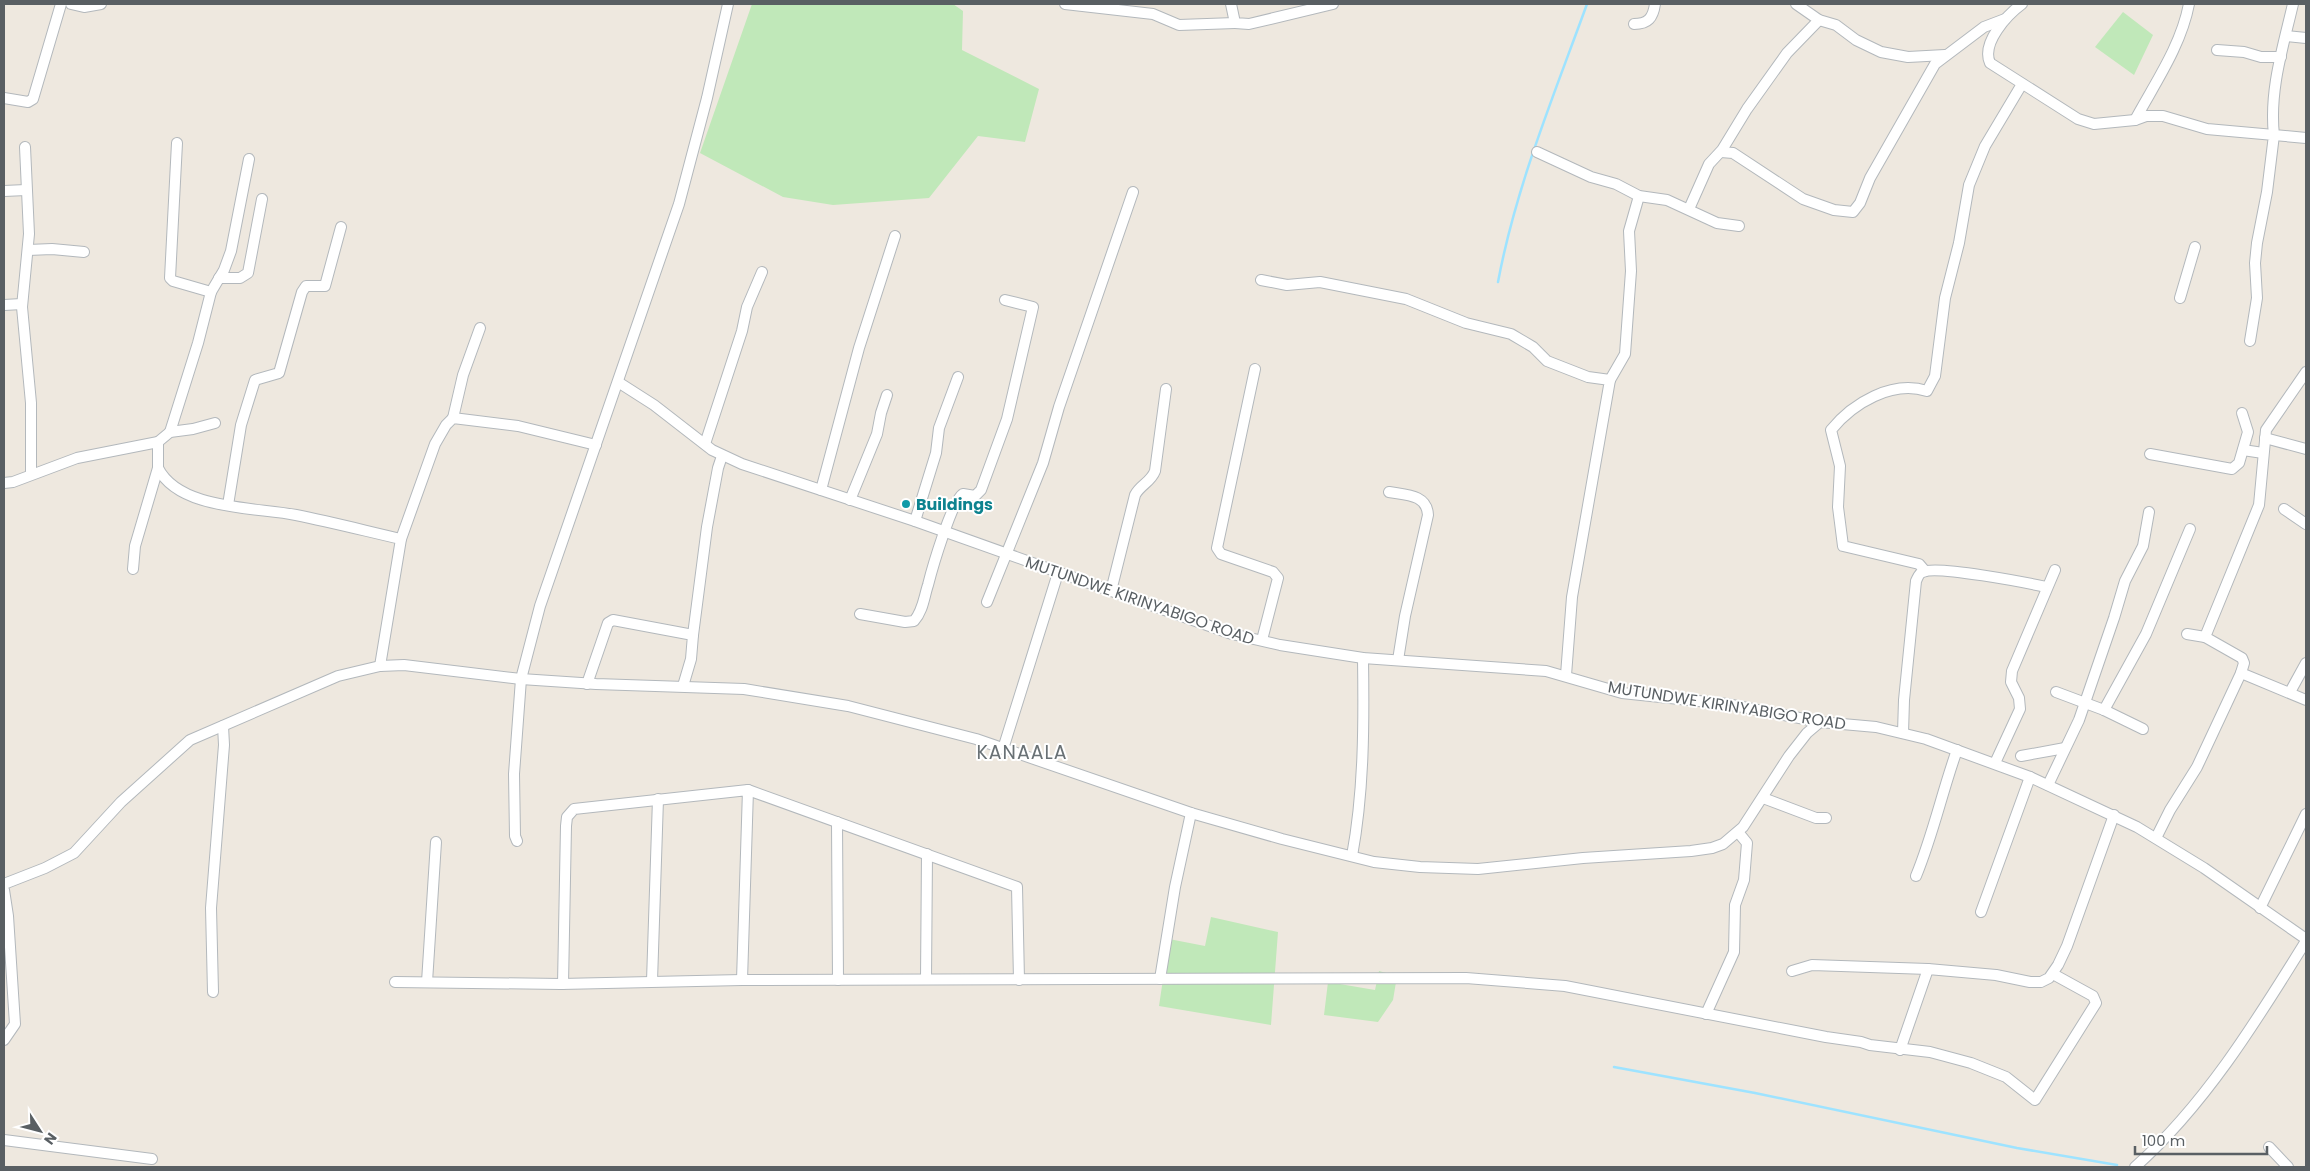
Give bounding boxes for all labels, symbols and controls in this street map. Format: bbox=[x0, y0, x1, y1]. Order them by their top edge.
place label: Buildings bbox=[916, 493, 993, 516]
marker: Buildings bbox=[900, 498, 912, 510]
street label: MUTUNDWE KIRINYABIGO ROAD bbox=[1022, 550, 1257, 651]
street label: MUTUNDWE KIRINYABIGO ROAD bbox=[1606, 675, 1848, 736]
district label: KANAALA bbox=[976, 739, 1068, 766]
north arrow bbox=[15, 1106, 65, 1156]
scale bar bbox=[2135, 1124, 2268, 1156]
text: N bbox=[39, 1129, 62, 1149]
text: 100 m bbox=[2142, 1130, 2185, 1151]

